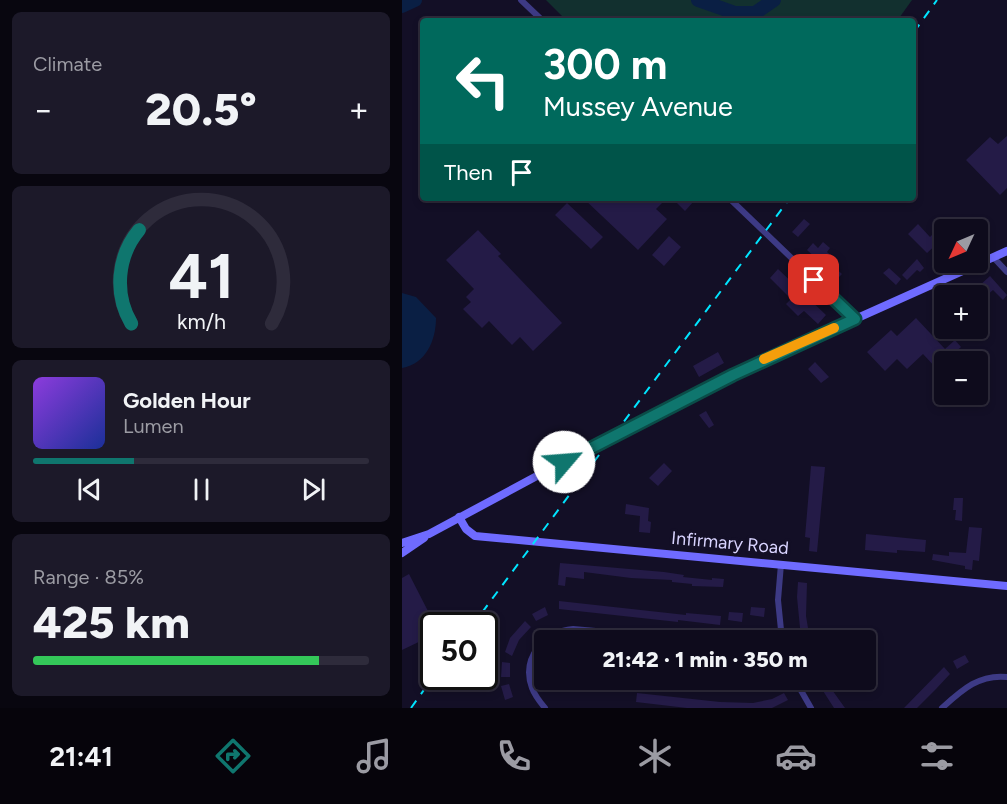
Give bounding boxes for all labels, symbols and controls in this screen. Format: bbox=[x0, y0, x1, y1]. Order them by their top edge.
text: 300 m bbox=[543, 39, 667, 90]
icon: left bbox=[444, 42, 522, 120]
text: Climate bbox=[33, 52, 102, 76]
text: 20.5° bbox=[145, 82, 257, 136]
text: − bbox=[33, 90, 54, 129]
text: + bbox=[348, 90, 369, 129]
text: Mussey Avenue bbox=[543, 90, 733, 123]
icon: arrive bbox=[505, 156, 538, 189]
text: Then bbox=[444, 159, 493, 186]
north arrow bbox=[934, 219, 988, 273]
map controls bbox=[934, 219, 988, 405]
text: 41 bbox=[168, 239, 234, 314]
pin bbox=[788, 254, 839, 305]
icon: arrive bbox=[797, 263, 830, 296]
button: + bbox=[934, 285, 988, 339]
text: km/h bbox=[177, 309, 225, 334]
button: − bbox=[934, 351, 988, 405]
text: Golden Hour bbox=[123, 387, 251, 414]
text: Lumen bbox=[123, 414, 184, 438]
position arrow bbox=[532, 430, 596, 494]
icon: previous bbox=[73, 473, 106, 506]
icon: pause bbox=[185, 473, 218, 506]
icon: next bbox=[297, 473, 330, 506]
street label: Infirmary Road bbox=[670, 527, 790, 559]
text: Range · 85% bbox=[33, 565, 144, 589]
text: 425 km bbox=[33, 595, 190, 649]
speed limit sign: 50 bbox=[420, 612, 498, 690]
text: 21:42 · 1 min · 350 m bbox=[602, 646, 808, 673]
icon: directions bbox=[212, 735, 254, 777]
icon: music bbox=[353, 735, 395, 777]
icon: phone bbox=[493, 735, 535, 777]
icon: climate bbox=[634, 735, 676, 777]
icon: car bbox=[775, 735, 817, 777]
icon: filters bbox=[916, 735, 958, 777]
text: 21:41 bbox=[49, 740, 113, 773]

